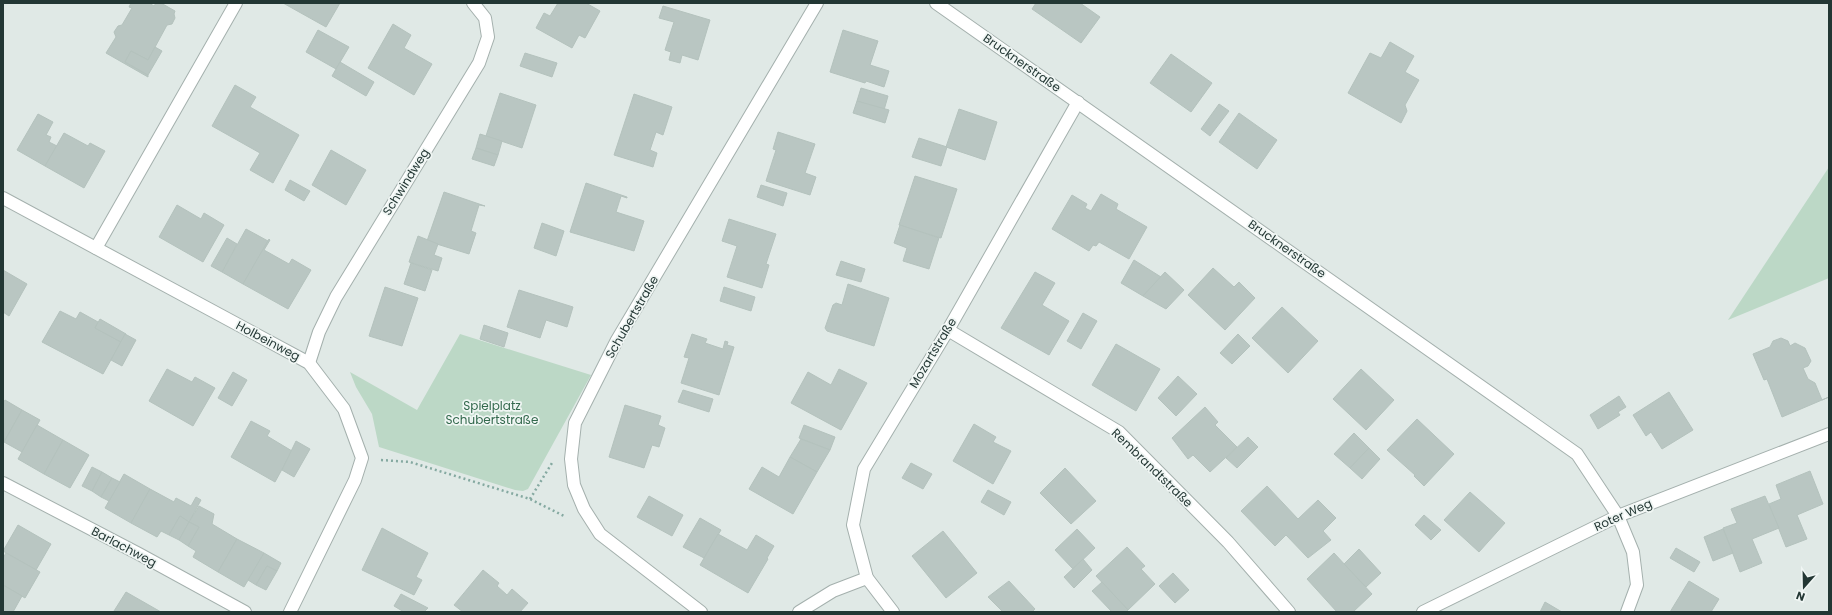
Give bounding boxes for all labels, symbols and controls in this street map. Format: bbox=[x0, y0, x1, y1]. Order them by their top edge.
street label: Brucknerstraße bbox=[980, 29, 1065, 96]
street label: Schwindweg bbox=[378, 145, 433, 218]
street label: Brucknerstraße bbox=[1245, 215, 1330, 282]
street label: Schubertstraße bbox=[601, 272, 662, 361]
street label: Mozartstraße bbox=[905, 314, 960, 391]
street label: Holbeinweg bbox=[233, 317, 303, 365]
park label: Spielplatz Schubertstraße bbox=[446, 397, 538, 428]
street label: Rembrandtstraße bbox=[1108, 424, 1197, 511]
street label: Roter Weg bbox=[1591, 494, 1654, 535]
street label: Barlachweg bbox=[89, 522, 160, 571]
north arrow bbox=[1784, 567, 1824, 607]
text: N bbox=[1794, 587, 1807, 605]

